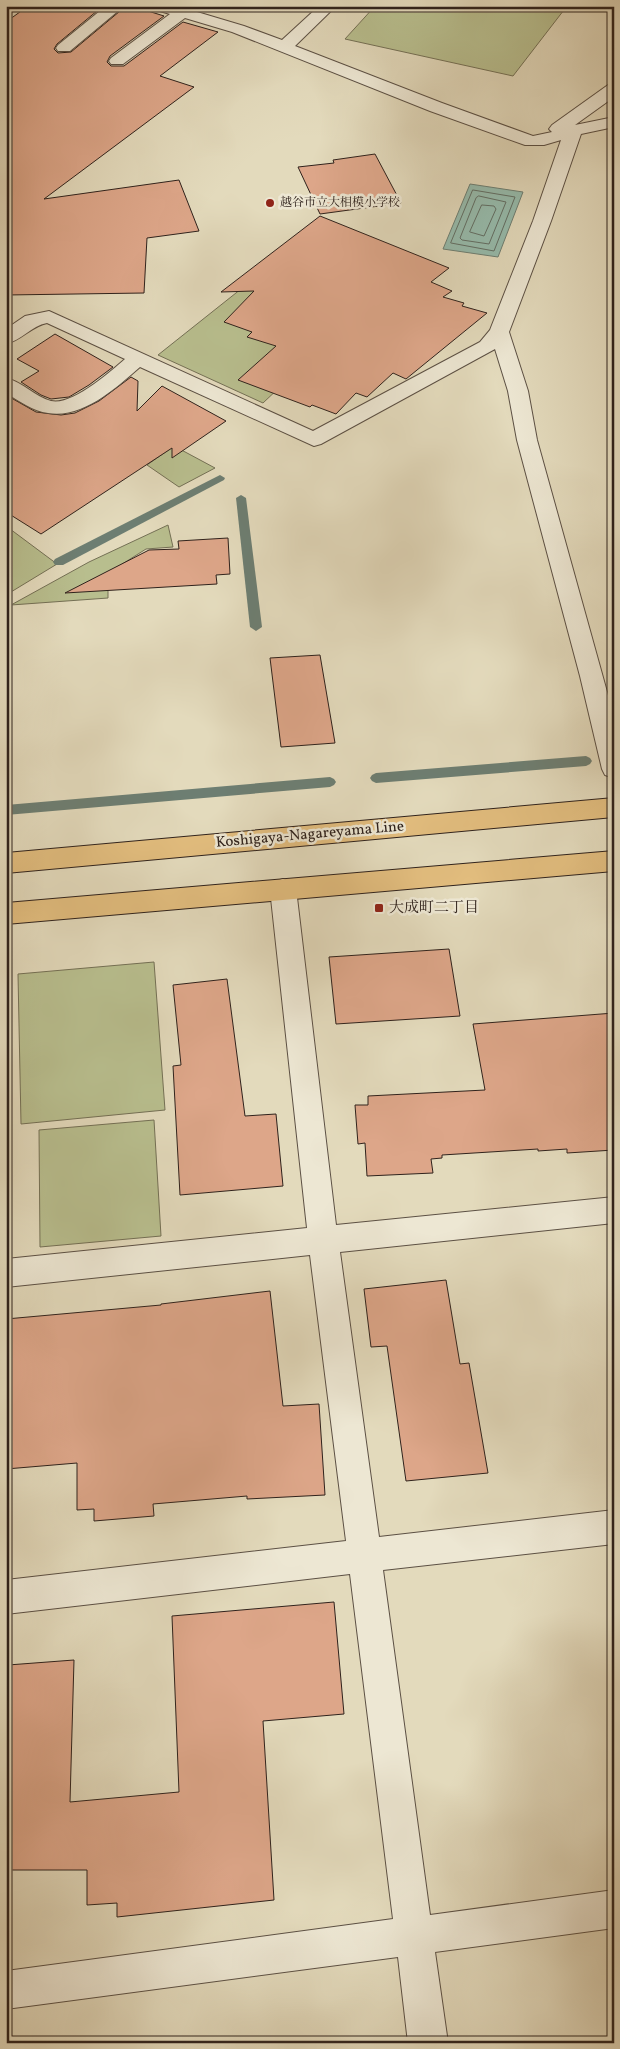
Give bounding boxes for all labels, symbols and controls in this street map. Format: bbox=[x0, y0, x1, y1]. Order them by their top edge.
place label: 越谷市立大相模小学校 bbox=[280, 195, 400, 211]
marker: 越谷市立大相模小学校 bbox=[264, 197, 276, 209]
street label: Koshigaya-Nagareyama Line bbox=[215, 816, 405, 854]
place label: 大成町二丁目 bbox=[389, 898, 479, 919]
marker: 大成町二丁目 bbox=[373, 902, 385, 914]

